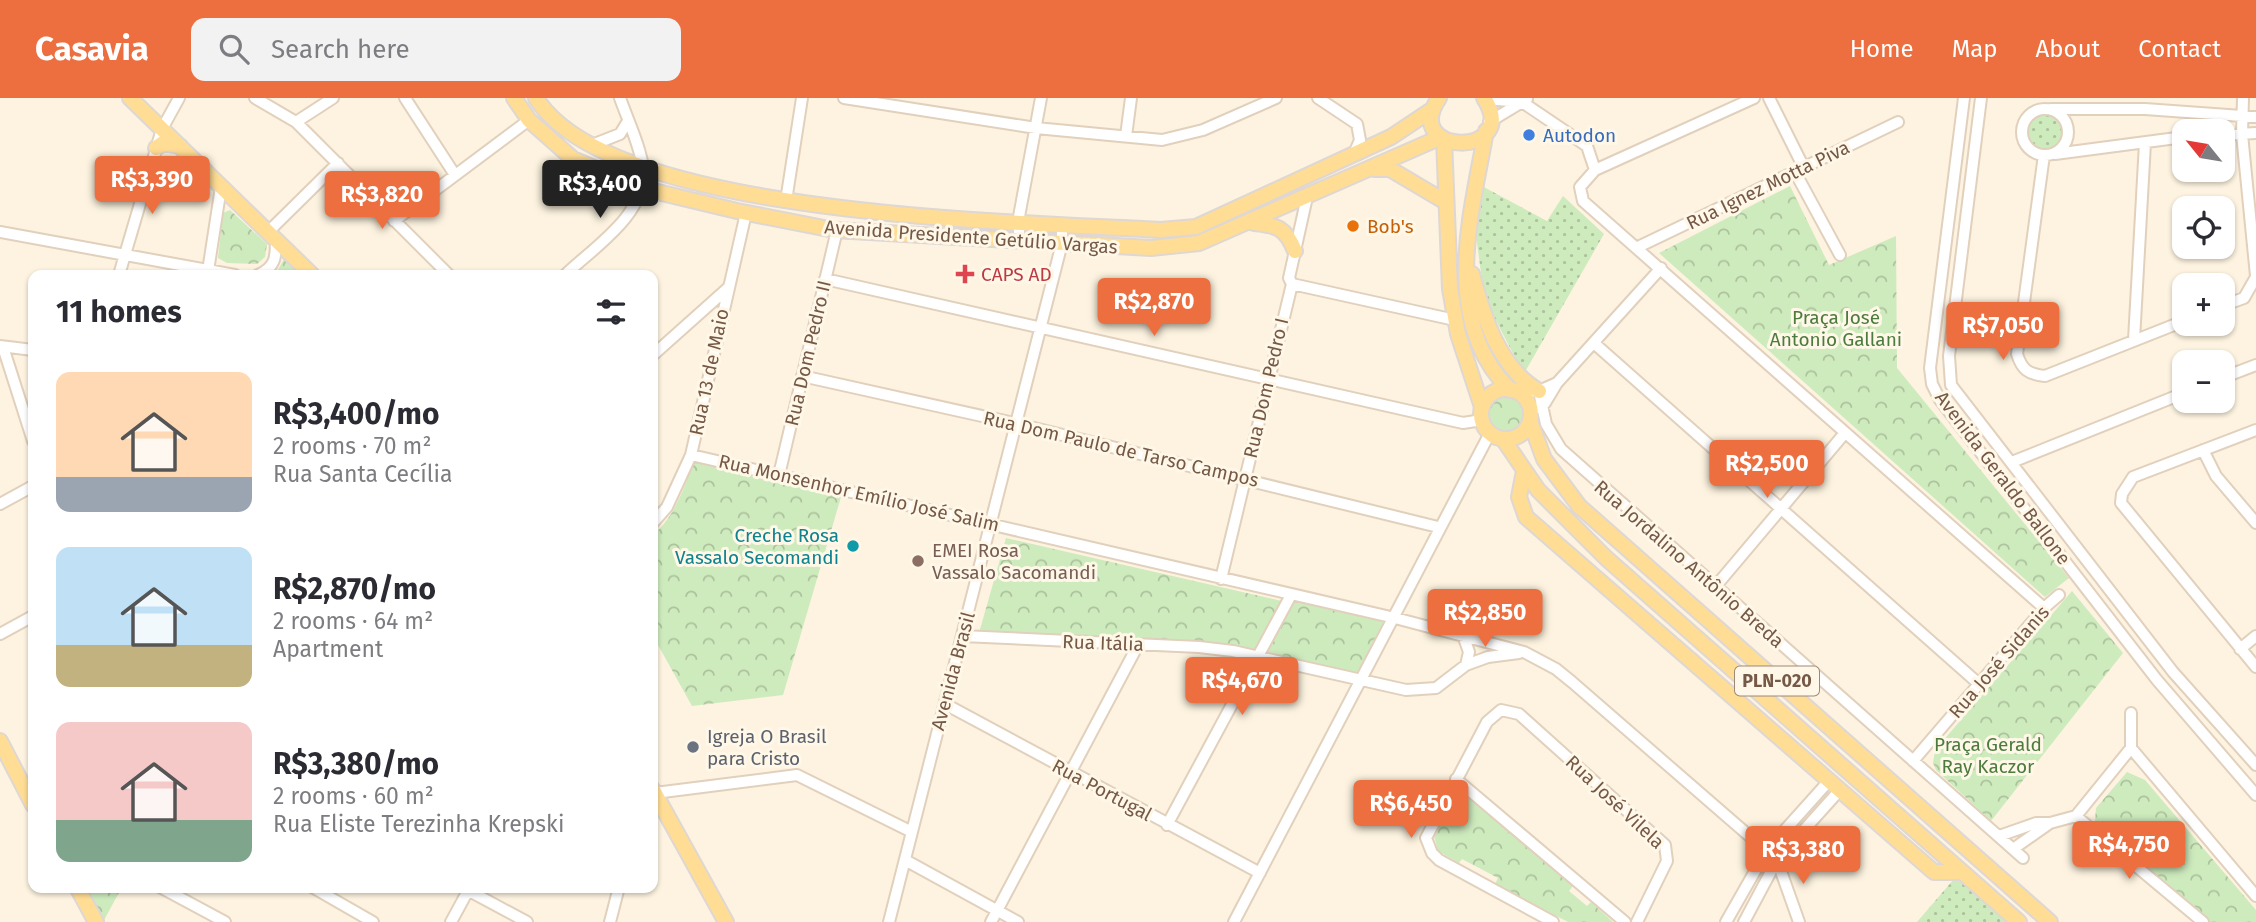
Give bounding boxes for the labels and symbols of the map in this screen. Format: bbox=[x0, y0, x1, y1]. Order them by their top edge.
north arrow bbox=[2172, 119, 2235, 182]
place label: Autodon bbox=[1543, 124, 1616, 147]
marker: Autodon bbox=[1521, 127, 1537, 143]
street label: Rua Ignez Motta Piva bbox=[1683, 135, 1853, 235]
pin: R$3,390 bbox=[87, 156, 217, 216]
pin: R$3,400 bbox=[535, 160, 665, 220]
pin: R$3,820 bbox=[317, 172, 447, 231]
street label: Avenida Presidente Getúlio Vargas bbox=[824, 215, 1118, 259]
place label: Bob's bbox=[1367, 215, 1414, 238]
marker: Bob's bbox=[1345, 218, 1361, 234]
place label: CAPS AD bbox=[981, 263, 1052, 286]
marker: CAPS AD bbox=[955, 264, 975, 284]
street label: Rua Dom Pedro II bbox=[780, 278, 836, 428]
pin: R$2,870 bbox=[1089, 278, 1219, 338]
pin: R$7,050 bbox=[1938, 302, 2068, 362]
park label: Praça José Antonio Gallani bbox=[1770, 306, 1902, 351]
street label: Rua 13 de Maio bbox=[684, 307, 734, 437]
street label: Rua Dom Pedro I bbox=[1239, 316, 1293, 460]
street label: Avenida Geraldo Ballone bbox=[1930, 387, 2076, 569]
street label: Rua Dom Paulo de Tarso Campos bbox=[981, 406, 1261, 492]
pin: R$2,500 bbox=[1702, 440, 1832, 500]
street label: Rua Monsenhor Emílio José Salim bbox=[716, 449, 1002, 537]
street label: Rua Jordalino Antônio Breda bbox=[1589, 475, 1789, 653]
place label: Creche Rosa Vassalo Secomandi bbox=[675, 524, 839, 569]
marker: Creche Rosa Vassalo Secomandi bbox=[845, 538, 861, 554]
place label: EMEI Rosa Vassalo Sacomandi bbox=[932, 539, 1096, 584]
marker: EMEI Rosa Vassalo Sacomandi bbox=[910, 553, 926, 569]
pin: R$2,850 bbox=[1420, 589, 1550, 649]
street label: Rua José Sidanis bbox=[1944, 601, 2054, 723]
street label: Avenida Brasil bbox=[926, 609, 980, 733]
street label: Rua Itália bbox=[1062, 630, 1144, 656]
pin: R$4,670 bbox=[1177, 658, 1307, 717]
road number: PLN-020 bbox=[1735, 666, 1819, 696]
place label: Igreja O Brasil para Cristo bbox=[707, 725, 827, 770]
park label: Praça Gerald Ray Kaczor bbox=[1934, 733, 2042, 778]
marker: Igreja O Brasil para Cristo bbox=[685, 739, 701, 755]
street label: Rua José Vilela bbox=[1561, 750, 1669, 854]
street label: Rua Portugal bbox=[1048, 754, 1156, 826]
pin: R$6,450 bbox=[1346, 780, 1476, 840]
pin: R$4,750 bbox=[2064, 822, 2194, 881]
pin: R$3,380 bbox=[1738, 826, 1868, 886]

